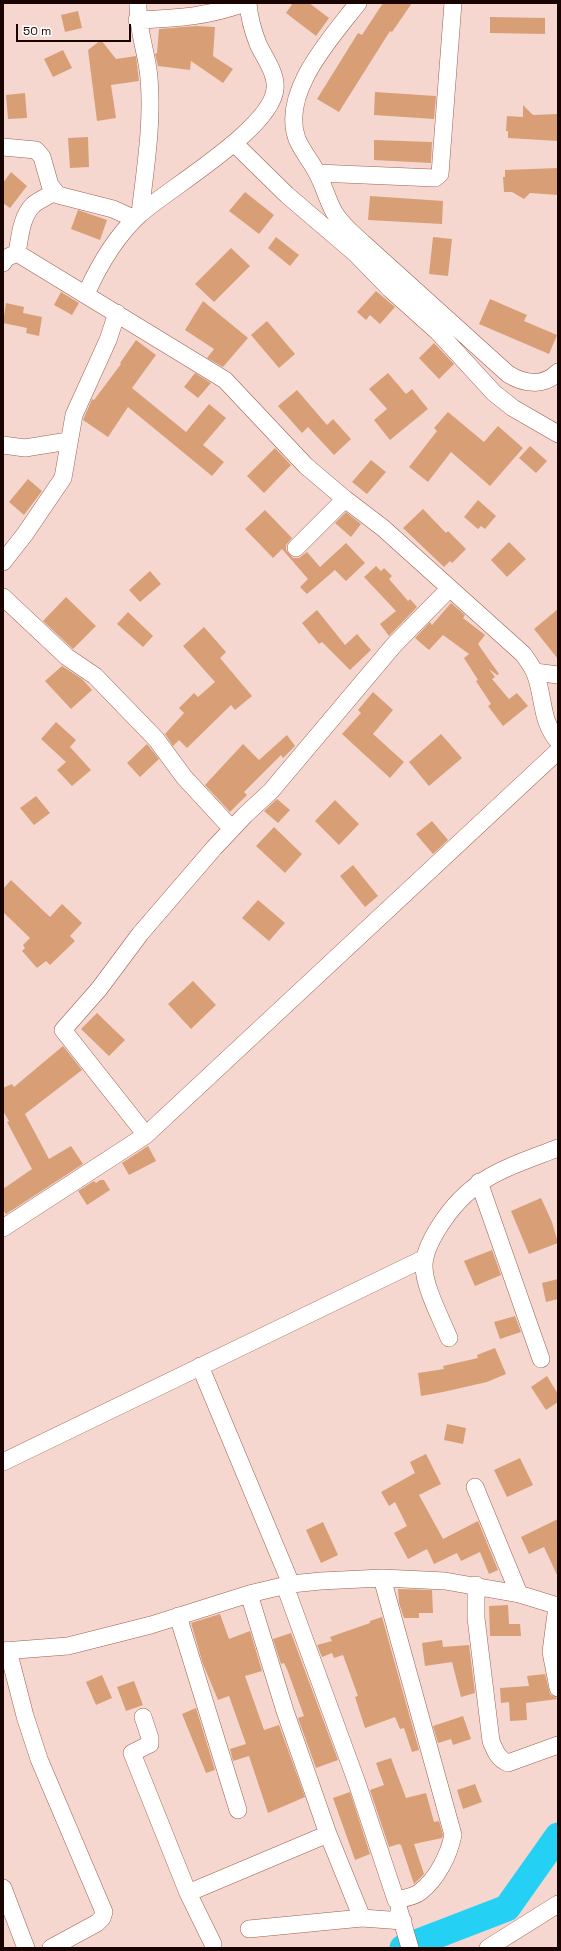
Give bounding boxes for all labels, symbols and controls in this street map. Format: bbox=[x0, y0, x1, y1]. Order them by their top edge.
scale bar bbox=[18, 16, 133, 42]
text: 50 m bbox=[23, 23, 51, 39]

